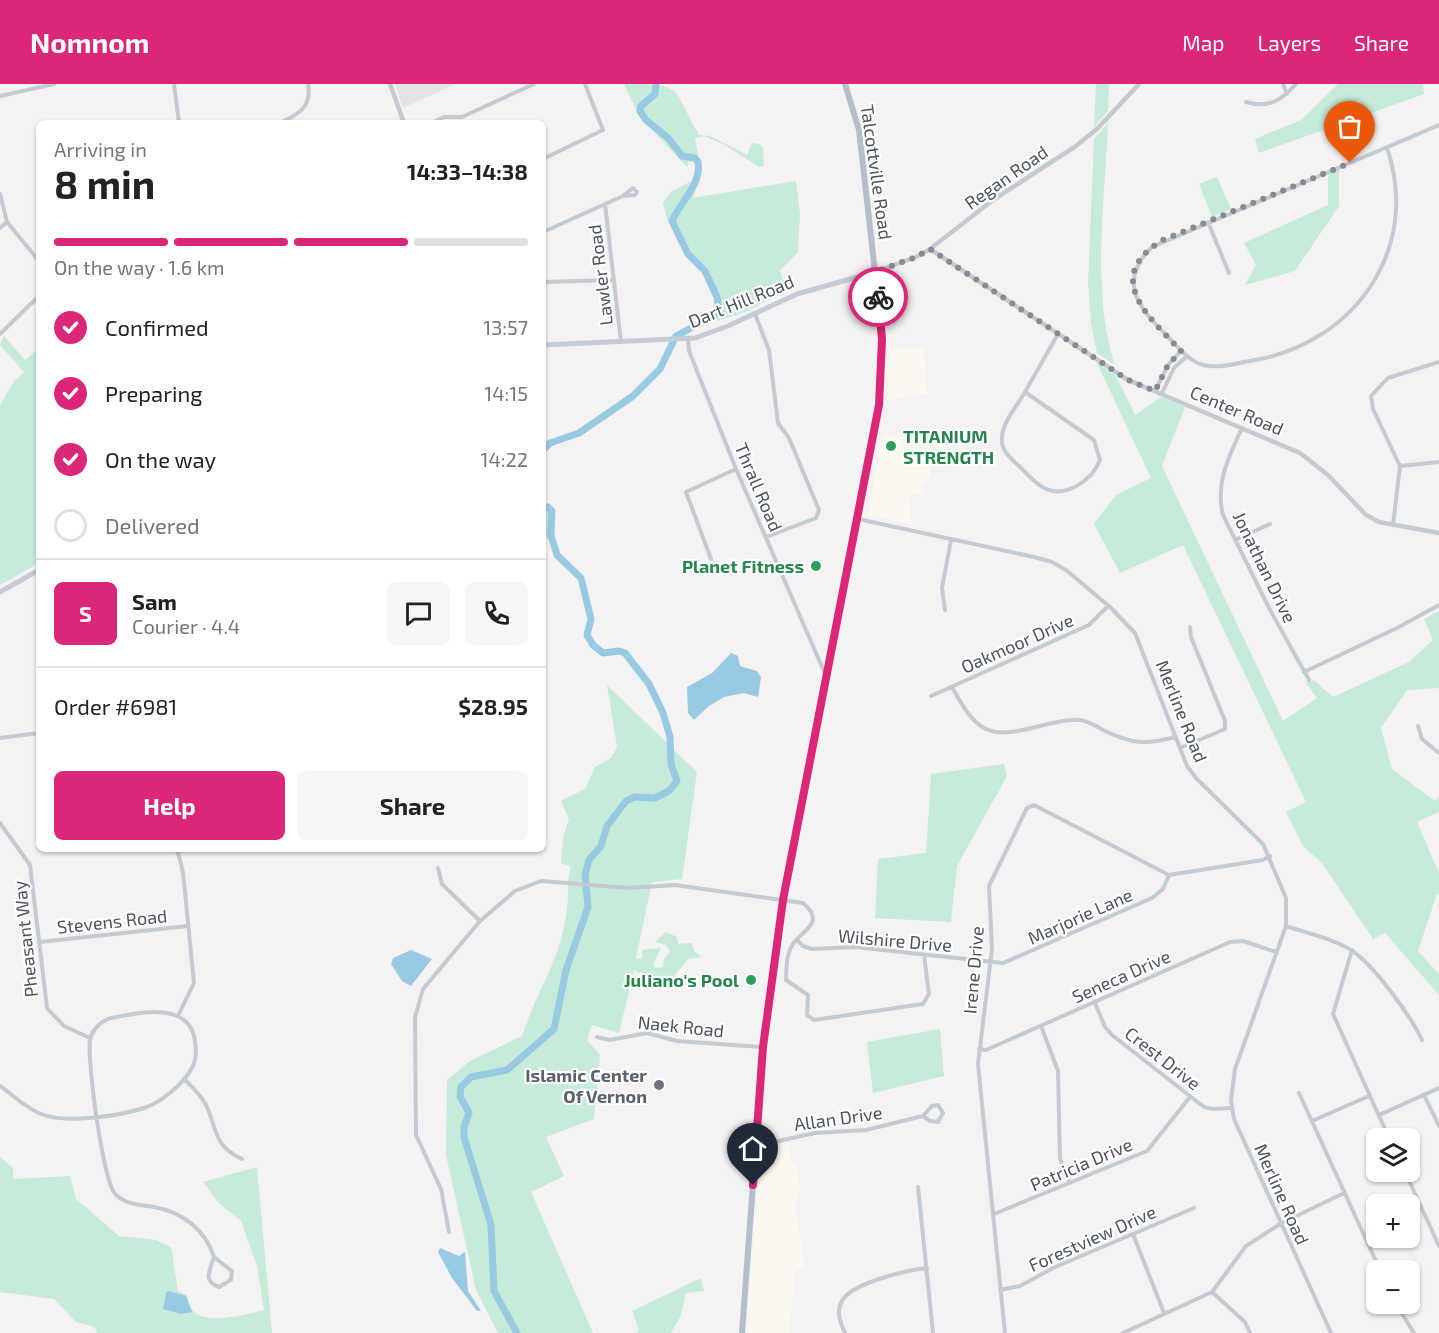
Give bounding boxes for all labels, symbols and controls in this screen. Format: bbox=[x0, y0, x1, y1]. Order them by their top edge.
text: Nomnom bbox=[30, 25, 149, 59]
text: Map bbox=[1182, 30, 1224, 55]
text: Layers bbox=[1257, 30, 1321, 55]
text: Share bbox=[1354, 30, 1409, 55]
pin bbox=[1324, 101, 1375, 163]
street label: Talcottville Road bbox=[857, 103, 897, 241]
icon: bag bbox=[1333, 110, 1366, 143]
text: Arriving in bbox=[54, 137, 147, 161]
street label: Regan Road bbox=[960, 140, 1052, 214]
text: 14:33–14:38 bbox=[407, 158, 528, 184]
text: 8 min bbox=[54, 160, 155, 207]
street label: Lawler Road bbox=[583, 223, 617, 327]
text: On the way · 1.6 km bbox=[54, 255, 224, 279]
courier bbox=[848, 267, 908, 327]
street label: Dart Hill Road bbox=[685, 270, 797, 332]
icon: bike bbox=[862, 281, 895, 314]
icon: check bbox=[54, 311, 87, 344]
text: Confirmed bbox=[105, 314, 209, 340]
text: 13:57 bbox=[483, 315, 528, 339]
icon: check bbox=[54, 377, 87, 410]
text: Preparing bbox=[105, 380, 203, 406]
street label: Center Road bbox=[1187, 380, 1287, 440]
text: 14:15 bbox=[484, 381, 528, 405]
place label: TITANIUM STRENGTH bbox=[903, 425, 994, 468]
marker: TITANIUM STRENGTH bbox=[884, 439, 898, 453]
street label: Thrall Road bbox=[731, 440, 787, 534]
icon: check bbox=[54, 443, 87, 476]
text: On the way bbox=[105, 446, 216, 472]
text: 14:22 bbox=[481, 447, 528, 471]
street label: Jonathan Drive bbox=[1229, 508, 1301, 626]
text: Delivered bbox=[105, 512, 200, 538]
place label: Planet Fitness bbox=[682, 555, 804, 577]
marker: Planet Fitness bbox=[809, 559, 823, 573]
button: chat bbox=[387, 582, 450, 645]
button: phone bbox=[465, 582, 528, 645]
text: Sam bbox=[132, 588, 177, 614]
text: S bbox=[79, 600, 92, 626]
street label: Oakmoor Drive bbox=[957, 608, 1077, 678]
text: Courier · 4.4 bbox=[132, 614, 240, 638]
street label: Merline Road bbox=[1152, 657, 1212, 765]
text: Order #6981 bbox=[54, 693, 177, 719]
text: $28.95 bbox=[458, 693, 528, 719]
button: Help bbox=[54, 771, 285, 840]
button: Share bbox=[297, 771, 528, 840]
street label: Pheasant Way bbox=[8, 879, 42, 998]
street label: Marjorie Lane bbox=[1024, 883, 1136, 949]
street label: Stevens Road bbox=[56, 904, 168, 938]
street label: Wilshire Drive bbox=[837, 924, 953, 956]
street label: Irene Drive bbox=[958, 925, 988, 1015]
street label: Seneca Drive bbox=[1068, 945, 1174, 1007]
place label: Juliano's Pool bbox=[624, 969, 739, 991]
marker: Juliano's Pool bbox=[744, 973, 758, 987]
street label: Naek Road bbox=[637, 1011, 725, 1041]
street label: Crest Drive bbox=[1121, 1022, 1205, 1094]
place label: Islamic Center Of Vernon bbox=[525, 1064, 647, 1107]
marker: Islamic Center Of Vernon bbox=[652, 1078, 666, 1092]
street label: Allan Drive bbox=[792, 1101, 884, 1135]
pin bbox=[727, 1123, 778, 1185]
map controls bbox=[1366, 1128, 1420, 1314]
button: layers bbox=[1366, 1128, 1420, 1182]
icon: home bbox=[736, 1132, 769, 1165]
street label: Patricia Drive bbox=[1027, 1133, 1135, 1195]
street label: Merline Road bbox=[1250, 1140, 1314, 1248]
button: + bbox=[1366, 1194, 1420, 1248]
street label: Forestview Drive bbox=[1025, 1200, 1159, 1276]
button: − bbox=[1366, 1260, 1420, 1314]

